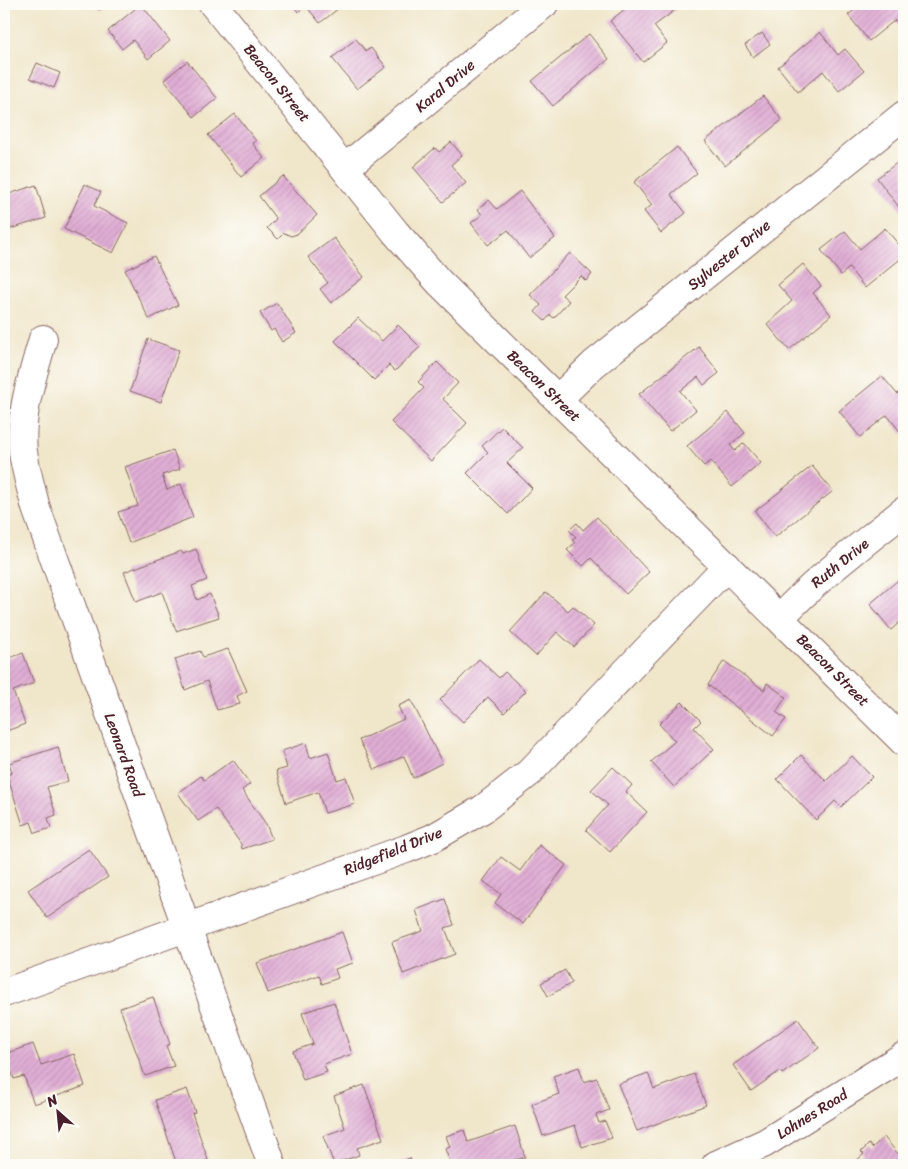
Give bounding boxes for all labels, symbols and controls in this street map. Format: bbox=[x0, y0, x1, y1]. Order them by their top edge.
street label: Beacon Street bbox=[237, 38, 317, 129]
street label: Karal Drive bbox=[409, 53, 481, 119]
street label: Sylvester Drive bbox=[681, 213, 777, 297]
street label: Beacon Street bbox=[501, 344, 588, 429]
street label: Ruth Drive bbox=[805, 531, 875, 595]
street label: Beacon Street bbox=[790, 627, 876, 713]
street label: Leonard Road bbox=[97, 709, 152, 802]
street label: Ridgefield Drive bbox=[340, 819, 447, 883]
street label: Lohnes Road bbox=[771, 1081, 854, 1146]
north arrow bbox=[32, 1086, 82, 1136]
text: N bbox=[41, 1087, 63, 1115]

